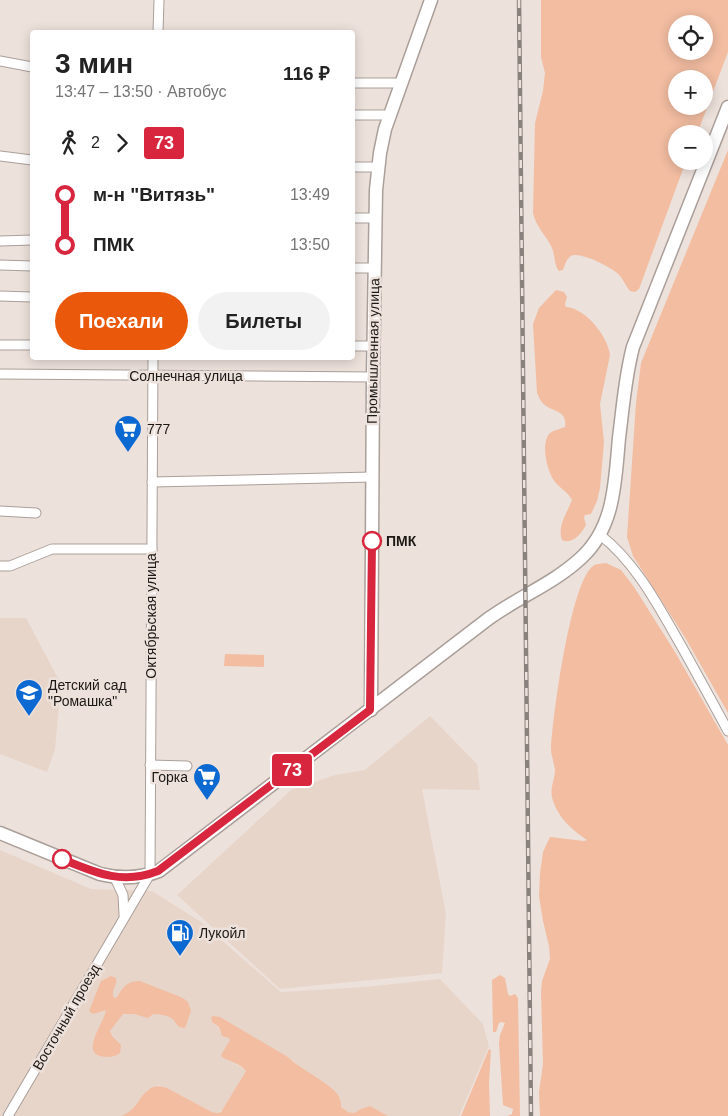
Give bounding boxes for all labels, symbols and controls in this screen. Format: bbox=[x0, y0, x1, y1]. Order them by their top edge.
map controls bbox=[668, 15, 713, 170]
button: locate bbox=[668, 15, 713, 60]
text: 3 мин bbox=[55, 48, 133, 79]
text: 116 ₽ bbox=[283, 63, 330, 84]
button: + bbox=[668, 70, 713, 115]
text: 13:47 – 13:50 · Автобус bbox=[55, 83, 227, 100]
button: − bbox=[668, 125, 713, 170]
icon: walk bbox=[55, 129, 83, 157]
icon: forward bbox=[108, 129, 136, 157]
text: 73 bbox=[154, 133, 174, 153]
text: 2 bbox=[91, 134, 100, 151]
text: м-н "Витязь" bbox=[93, 184, 215, 205]
text: 13:49 bbox=[290, 186, 330, 203]
text: ПМК bbox=[93, 234, 134, 255]
text: 13:50 bbox=[290, 236, 330, 253]
street label: Промышленная улица bbox=[364, 278, 382, 424]
button: Поехали bbox=[55, 292, 188, 350]
button: Билеты bbox=[198, 292, 330, 350]
street label: Солнечная улица bbox=[129, 368, 243, 384]
supermarket icon: 777 bbox=[113, 414, 143, 453]
place label: 777 bbox=[147, 421, 171, 437]
marker: ПМК bbox=[362, 531, 382, 551]
place label: ПМК bbox=[386, 533, 417, 549]
street label: Октябрьская улица bbox=[143, 553, 159, 679]
place label: Детский сад "Ромашка" bbox=[48, 677, 127, 709]
school or university icon: Детский сад "Ромашка" bbox=[14, 678, 44, 717]
line badge: 73 bbox=[270, 754, 314, 786]
text: 73 bbox=[282, 760, 302, 780]
supermarket icon: Горка bbox=[192, 762, 222, 801]
place label: Горка bbox=[152, 769, 188, 785]
unlabelled marker bbox=[52, 849, 72, 869]
fuel station icon: Лукойл bbox=[165, 918, 195, 957]
place label: Лукойл bbox=[199, 925, 245, 941]
street label: Восточный проезд bbox=[29, 961, 103, 1073]

